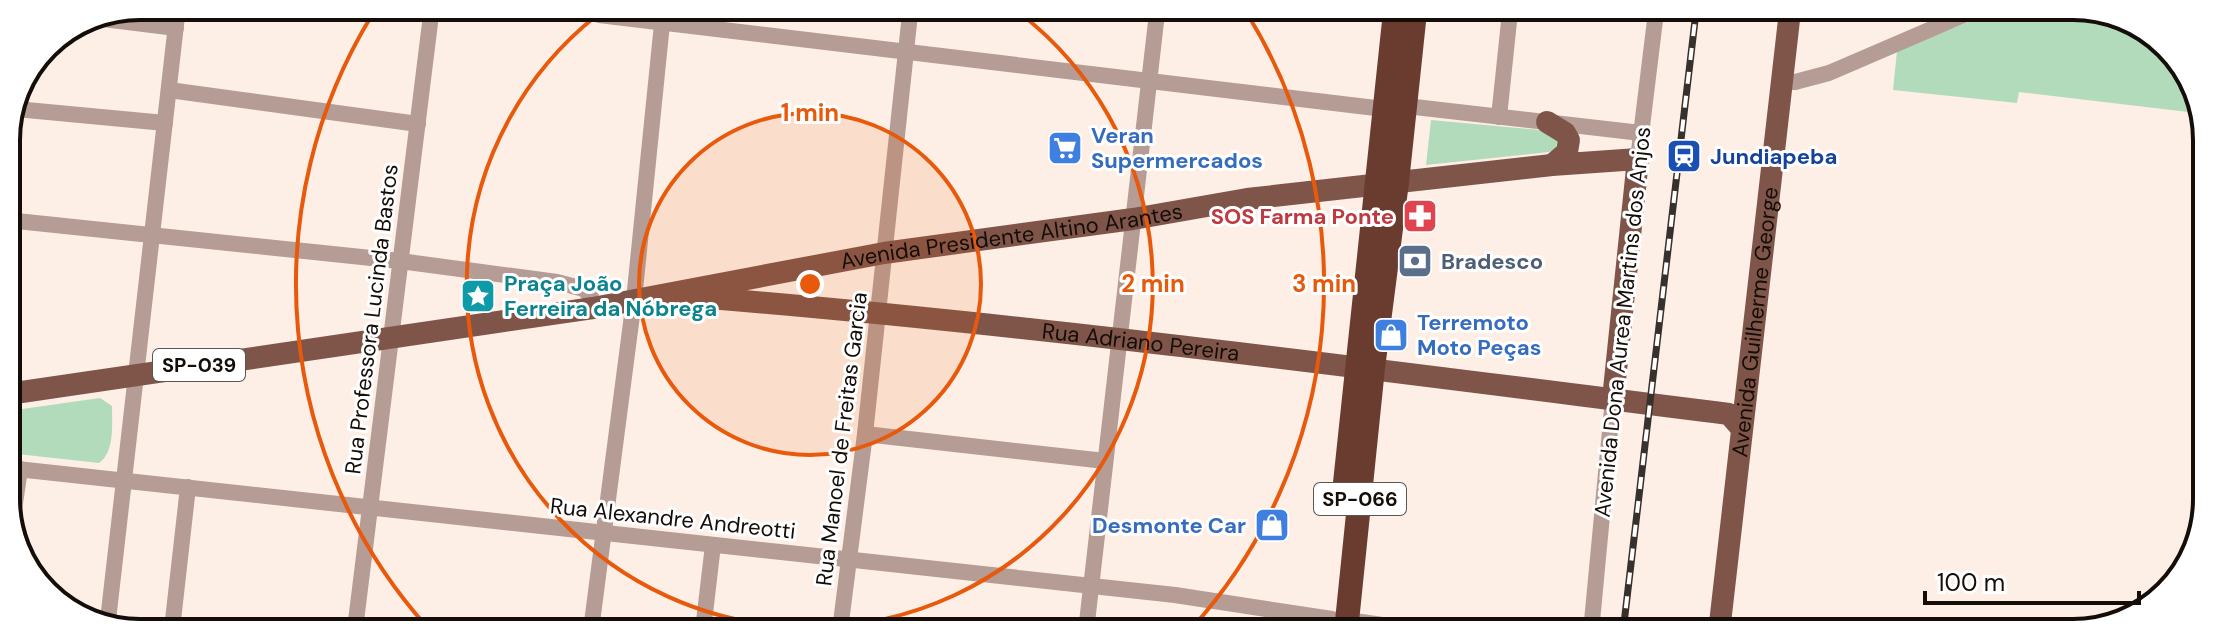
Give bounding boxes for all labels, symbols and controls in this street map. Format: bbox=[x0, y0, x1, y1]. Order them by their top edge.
text: 1 min bbox=[781, 97, 839, 128]
place label: Veran Supermercados bbox=[1091, 121, 1263, 175]
street label: Avenida Dona Aurea Martins dos Anjos bbox=[1588, 125, 1657, 519]
supermarket icon: Veran Supermercados bbox=[1046, 129, 1084, 167]
station icon: Jundiapeba bbox=[1665, 137, 1703, 175]
place label: Jundiapeba bbox=[1710, 142, 1837, 171]
street label: Rua Professora Lucinda Bastos bbox=[338, 162, 405, 476]
street label: Avenida Guilherme George bbox=[1725, 185, 1785, 459]
street label: Avenida Presidente Altino Arantes bbox=[838, 197, 1185, 276]
pharmacy icon: SOS Farma Ponte bbox=[1401, 197, 1439, 235]
place label: SOS Farma Ponte bbox=[1211, 202, 1394, 231]
bank icon: Bradesco bbox=[1396, 242, 1434, 280]
place label: Bradesco bbox=[1441, 247, 1543, 276]
text: 2 min bbox=[1121, 268, 1185, 299]
text: 3 min bbox=[1292, 268, 1356, 299]
place label: Praça João Ferreira da Nóbrega bbox=[504, 269, 717, 323]
centre of rings bbox=[796, 270, 824, 298]
place icon: Praça João Ferreira da Nóbrega bbox=[459, 277, 497, 315]
street label: Rua Manoel de Freitas Garcia bbox=[809, 290, 874, 588]
place label: Terremoto Moto Peças bbox=[1417, 308, 1541, 362]
street label: Rua Adriano Pereira bbox=[1040, 316, 1241, 368]
shop icon: Terremoto Moto Peças bbox=[1372, 316, 1410, 354]
road number: SP-039 bbox=[153, 349, 245, 381]
road number: SP-066 bbox=[1314, 483, 1406, 515]
street label: Rua Alexandre Andreotti bbox=[549, 491, 797, 546]
shop icon: Desmonte Car bbox=[1253, 506, 1291, 544]
place label: Desmonte Car bbox=[1092, 511, 1246, 540]
scale bar bbox=[1925, 555, 2139, 605]
text: 100 m bbox=[1937, 567, 2005, 598]

